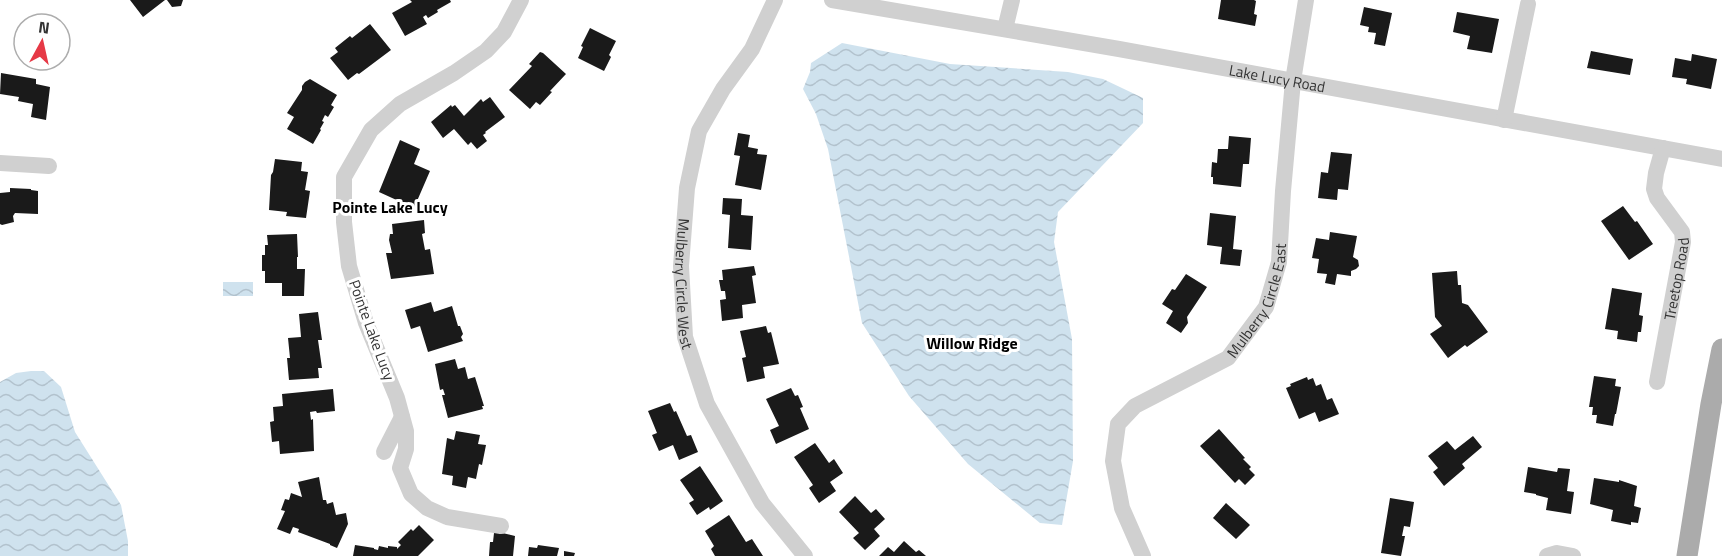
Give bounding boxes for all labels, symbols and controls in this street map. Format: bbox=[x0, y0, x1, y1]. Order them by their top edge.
north arrow bbox=[12, 12, 72, 72]
text: N bbox=[37, 14, 51, 40]
street label: Lake Lucy Road bbox=[1227, 58, 1327, 98]
district label: Pointe Lake Lucy bbox=[332, 195, 448, 219]
street label: Mulberry Circle West bbox=[669, 218, 700, 353]
street label: Treetop Road bbox=[1657, 236, 1695, 322]
street label: Mulberry Circle East bbox=[1221, 242, 1292, 362]
street label: Pointe Lake Lucy bbox=[343, 276, 401, 384]
district label: Willow Ridge bbox=[926, 331, 1018, 355]

